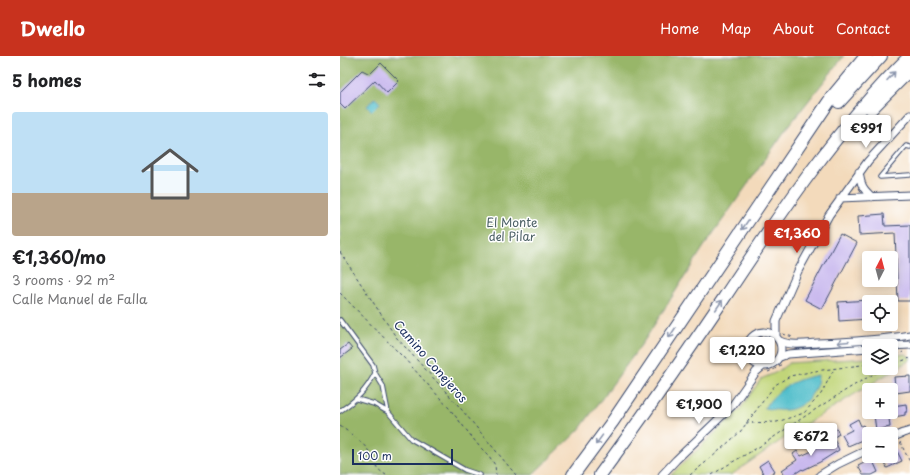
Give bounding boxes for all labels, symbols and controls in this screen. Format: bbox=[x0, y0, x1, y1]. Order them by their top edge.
text: Dwello bbox=[20, 14, 85, 42]
text: Home bbox=[660, 18, 699, 39]
text: Map bbox=[721, 18, 751, 39]
text: About bbox=[773, 18, 814, 39]
text: Contact bbox=[836, 18, 890, 39]
text: 5 homes bbox=[12, 67, 82, 93]
icon: filters bbox=[306, 69, 328, 91]
one-way arrow bbox=[886, 71, 895, 81]
pin: €991 bbox=[842, 115, 890, 149]
text: €991 bbox=[850, 118, 882, 137]
icon: home bbox=[134, 138, 206, 210]
park label: El Monte del Pilar bbox=[486, 213, 538, 245]
one-way arrow bbox=[741, 219, 749, 230]
pin: €1,360 bbox=[764, 220, 830, 254]
text: €1,360 bbox=[773, 223, 821, 242]
text: €1,360/mo bbox=[12, 244, 106, 270]
north arrow bbox=[862, 251, 898, 287]
map controls bbox=[862, 251, 898, 463]
text: 3 rooms · 92 m² bbox=[12, 270, 115, 289]
text: Calle Manuel de Falla bbox=[12, 289, 147, 308]
button: locate bbox=[862, 295, 898, 331]
one-way arrow bbox=[715, 300, 723, 311]
street label: Camino Conejeros bbox=[390, 316, 472, 407]
one-way arrow bbox=[668, 327, 676, 338]
pin: €1,220 bbox=[709, 337, 775, 371]
one-way arrow bbox=[837, 338, 850, 346]
button: layers bbox=[862, 339, 898, 375]
text: €1,220 bbox=[719, 340, 765, 359]
button: + bbox=[862, 383, 898, 419]
pin: €1,900 bbox=[666, 391, 732, 425]
text: €1,900 bbox=[676, 394, 722, 413]
pin: €672 bbox=[787, 423, 835, 457]
text: €672 bbox=[793, 426, 829, 445]
button: − bbox=[862, 427, 898, 463]
one-way arrow bbox=[595, 435, 603, 446]
scale bar bbox=[352, 447, 453, 466]
text: 100 m bbox=[358, 447, 392, 464]

